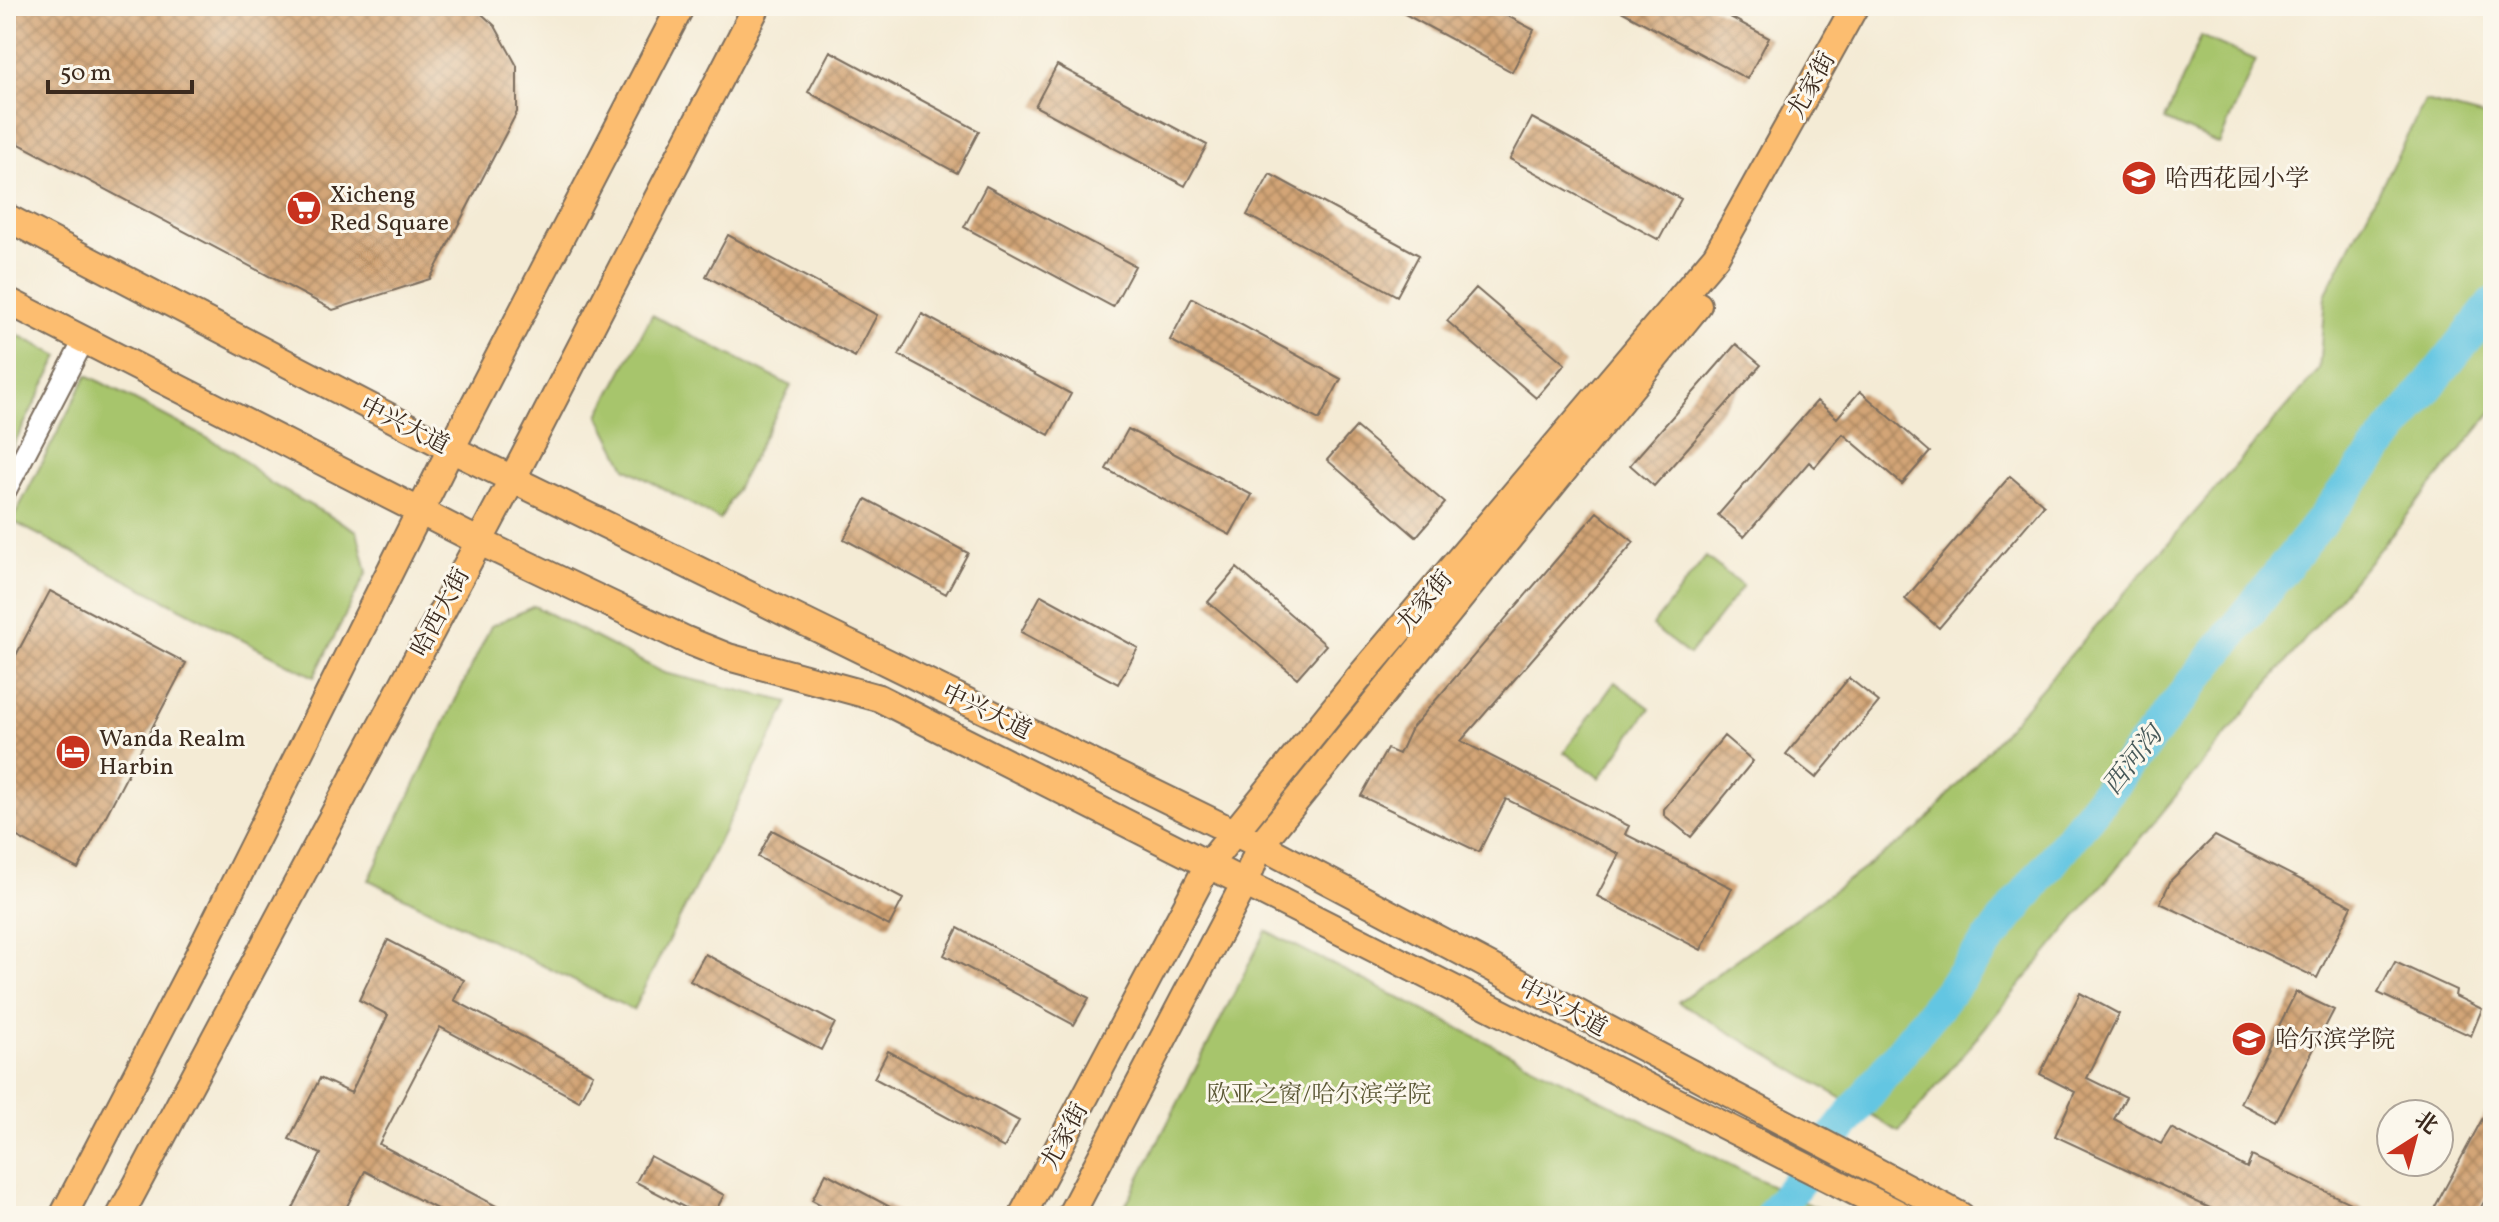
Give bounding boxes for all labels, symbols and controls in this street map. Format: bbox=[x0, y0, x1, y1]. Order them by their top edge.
scale bar bbox=[48, 44, 192, 94]
street label: 尤家街 bbox=[1780, 46, 1845, 126]
text: 50 m bbox=[60, 57, 112, 91]
school or university icon: 哈西花园小学 bbox=[2120, 159, 2158, 197]
place label: 哈西花园小学 bbox=[2165, 163, 2309, 197]
place label: Xicheng Red Square bbox=[330, 179, 449, 241]
supermarket icon: Xicheng Red Square bbox=[285, 189, 323, 227]
street label: 中兴大道 bbox=[354, 390, 455, 464]
street label: 哈西大街 bbox=[404, 563, 479, 663]
street label: 尤家街 bbox=[1389, 564, 1462, 641]
street label: 中兴大道 bbox=[936, 676, 1037, 749]
water label: 西河沟 bbox=[2095, 716, 2174, 803]
place label: Wanda Realm Harbin bbox=[99, 723, 246, 785]
hotel icon: Wanda Realm Harbin bbox=[54, 733, 92, 771]
street label: 中兴大道 bbox=[1512, 971, 1612, 1046]
school or university icon: 哈尔滨学院 bbox=[2230, 1020, 2268, 1058]
place label: 哈尔滨学院 bbox=[2275, 1024, 2395, 1058]
park label: 欧亚之窗/哈尔滨学院 bbox=[1207, 1079, 1431, 1113]
street label: 尤家街 bbox=[1034, 1097, 1098, 1177]
north arrow bbox=[2375, 1098, 2455, 1178]
text: 北 bbox=[2407, 1105, 2443, 1143]

